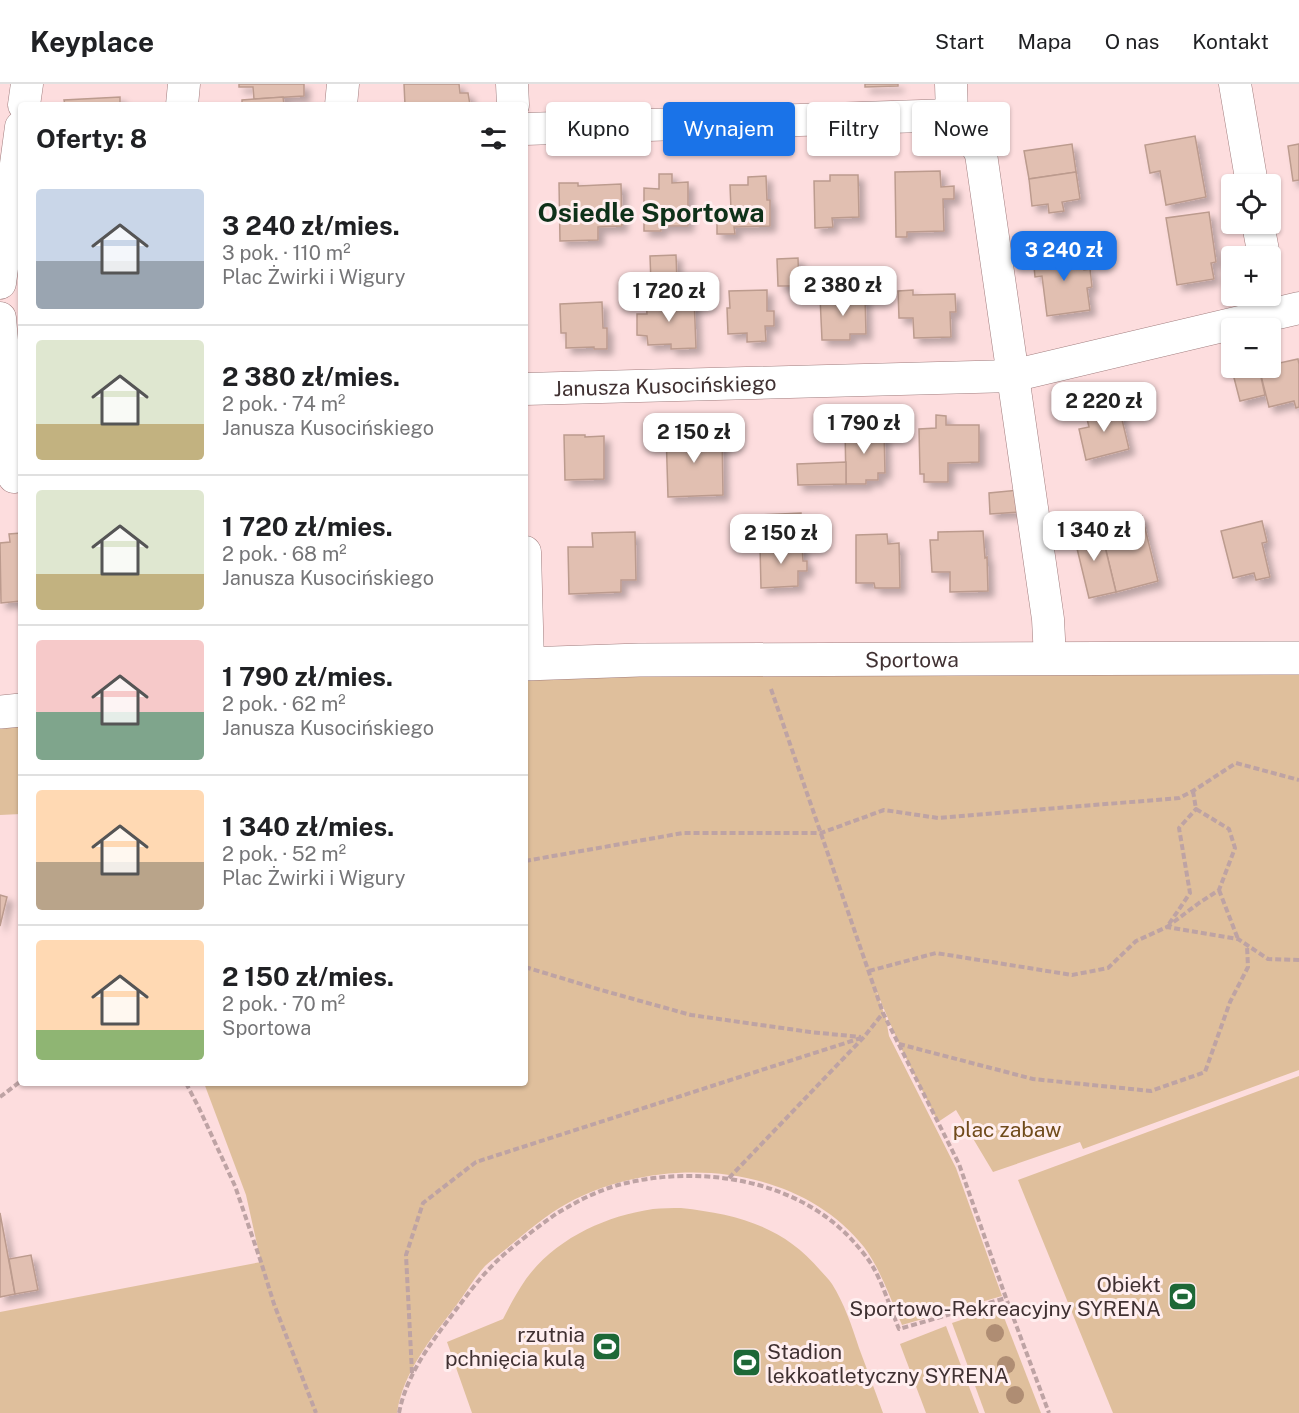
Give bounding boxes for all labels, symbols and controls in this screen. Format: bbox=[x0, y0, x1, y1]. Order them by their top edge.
text: Keyplace bbox=[30, 25, 154, 58]
text: Start bbox=[935, 29, 985, 54]
text: Mapa bbox=[1018, 29, 1072, 54]
text: O nas bbox=[1105, 29, 1159, 54]
text: Kontakt bbox=[1192, 29, 1269, 54]
chip: Kupno bbox=[546, 102, 651, 156]
chip: Wynajem bbox=[663, 102, 795, 156]
chip: Filtry bbox=[807, 102, 900, 156]
chip: Nowe bbox=[912, 102, 1010, 156]
icon: filters bbox=[477, 122, 510, 155]
text: Oferty: 8 bbox=[36, 123, 147, 154]
map controls bbox=[1221, 174, 1281, 378]
button: locate bbox=[1221, 174, 1281, 234]
district label: Osiedle Sportowa bbox=[537, 196, 765, 228]
text: 3 240 zł/mies. bbox=[222, 210, 400, 241]
icon: home bbox=[84, 213, 156, 285]
pin: 3 240 zł bbox=[1002, 231, 1126, 282]
text: 3 240 zł bbox=[1025, 238, 1103, 262]
text: 3 pok. · 110 m² bbox=[222, 241, 350, 265]
button: + bbox=[1221, 246, 1281, 306]
text: Plac Żwirki i Wigury bbox=[222, 265, 405, 289]
pin: 2 380 zł bbox=[781, 266, 905, 317]
pin: 1 720 zł bbox=[607, 272, 731, 323]
text: 2 380 zł bbox=[804, 273, 882, 297]
text: 1 720 zł bbox=[632, 279, 706, 303]
button: − bbox=[1221, 318, 1281, 378]
text: 2 380 zł/mies. bbox=[222, 361, 400, 392]
icon: home bbox=[84, 364, 156, 436]
street label: Janusza Kusocińskiego bbox=[553, 370, 777, 401]
pin: 2 220 zł bbox=[1042, 382, 1166, 433]
text: 2 220 zł bbox=[1065, 389, 1143, 413]
text: 2 pok. · 74 m² bbox=[222, 392, 345, 416]
pin: 1 790 zł bbox=[802, 404, 926, 455]
text: 1 790 zł bbox=[827, 411, 901, 435]
pin: 2 150 zł bbox=[632, 413, 756, 464]
text: Janusza Kusocińskiego bbox=[222, 416, 434, 440]
text: 2 150 zł bbox=[657, 420, 731, 444]
text: 1 720 zł/mies. bbox=[222, 511, 393, 542]
pin: 1 340 zł bbox=[1032, 511, 1156, 562]
icon: home bbox=[84, 514, 156, 586]
pin: 2 150 zł bbox=[719, 514, 843, 565]
text: 1 340 zł bbox=[1057, 518, 1131, 542]
text: 2 150 zł bbox=[744, 521, 818, 545]
text: 2 pok. · 68 m² bbox=[222, 542, 347, 566]
text: Janusza Kusocińskiego bbox=[222, 566, 434, 590]
street label: Sportowa bbox=[865, 647, 959, 672]
text: 1 790 zł/mies. bbox=[222, 661, 393, 692]
icon: home bbox=[84, 664, 156, 736]
text: 2 pok. · 62 m² bbox=[222, 692, 346, 716]
text: Janusza Kusocińskiego bbox=[222, 716, 434, 740]
text: 1 340 zł/mies. bbox=[222, 811, 394, 842]
icon: home bbox=[84, 814, 156, 886]
text: 2 pok. · 52 m² bbox=[222, 842, 346, 866]
text: Plac Żwirki i Wigury bbox=[222, 866, 405, 890]
text: 2 150 zł/mies. bbox=[222, 961, 394, 992]
icon: home bbox=[84, 964, 156, 1036]
text: 2 pok. · 70 m² bbox=[222, 992, 345, 1016]
text: Sportowa bbox=[222, 1016, 311, 1040]
park label: plac zabaw bbox=[953, 1117, 1061, 1142]
place label: Obiekt Sportowo-Rekreacyjny SYRENA bbox=[849, 1272, 1161, 1321]
sports icon: Obiekt Sportowo-Rekreacyjny SYRENA bbox=[1166, 1280, 1198, 1312]
place label: rzutnia pchnięcia kulą bbox=[445, 1322, 585, 1371]
sports icon: rzutnia pchnięcia kulą bbox=[590, 1330, 622, 1362]
place label: Stadion lekkoatletyczny SYRENA bbox=[767, 1339, 1009, 1388]
sports icon: Stadion lekkoatletyczny SYRENA bbox=[730, 1347, 762, 1379]

